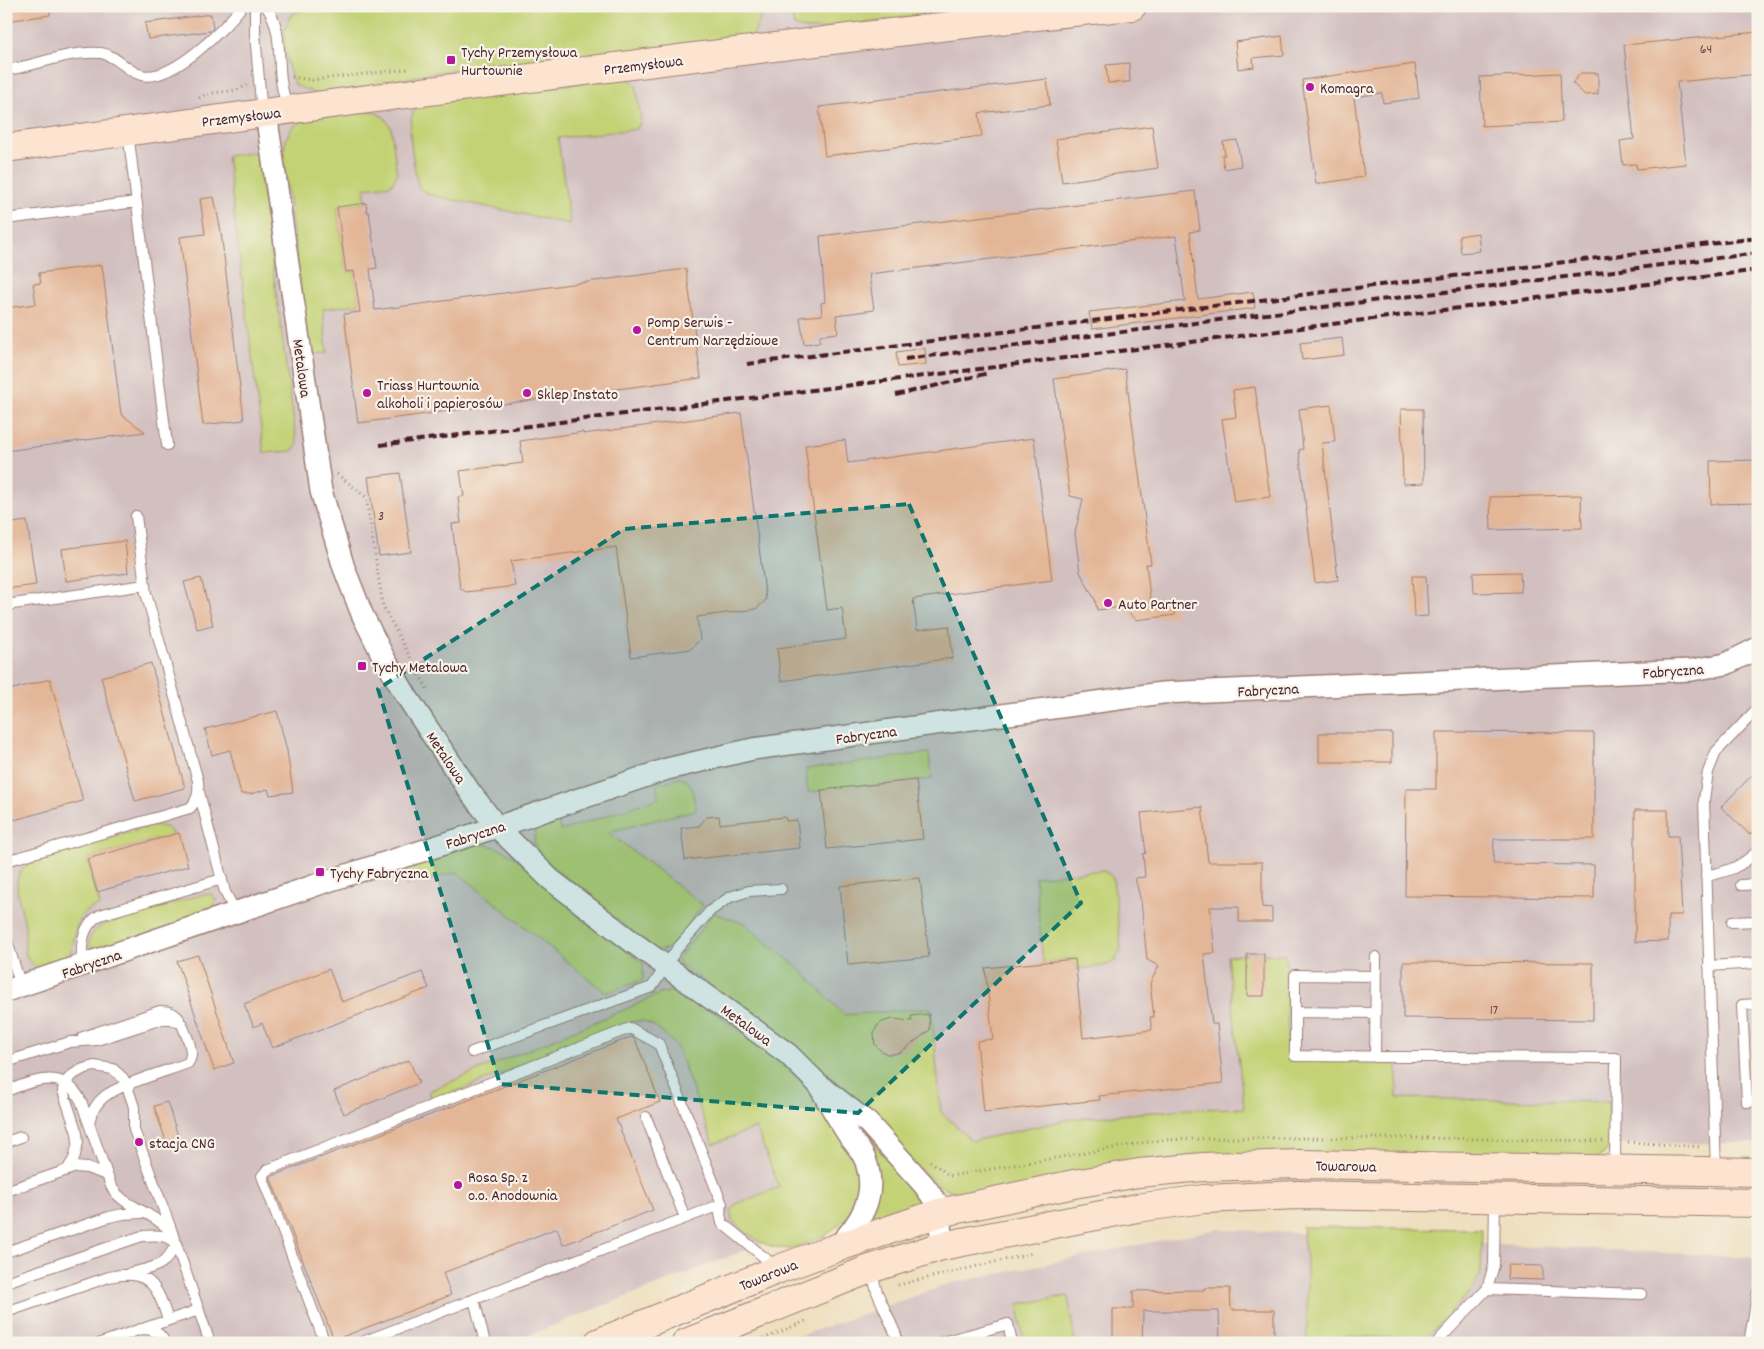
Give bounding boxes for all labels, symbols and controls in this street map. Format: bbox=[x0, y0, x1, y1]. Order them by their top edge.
house number: 64 bbox=[1700, 40, 1712, 60]
place label: Tychy Przemysłowa Hurtownie bbox=[461, 42, 578, 83]
street label: Przemysłowa bbox=[602, 50, 685, 83]
marker: Tychy Przemysłowa Hurtownie bbox=[445, 54, 457, 66]
place label: Komagra bbox=[1320, 78, 1374, 101]
marker: Komagra bbox=[1304, 81, 1316, 93]
street label: Przemysłowa bbox=[200, 102, 283, 135]
place label: Pomp Serwis - Centrum Narzędziowe bbox=[647, 312, 778, 353]
marker: Pomp Serwis - Centrum Narzędziowe bbox=[631, 324, 643, 336]
street label: Metalowa bbox=[285, 338, 316, 399]
place label: Triass Hurtownia alkoholi i papierosów bbox=[377, 375, 503, 416]
place label: Sklep Instato bbox=[537, 384, 618, 407]
marker: Triass Hurtownia alkoholi i papierosów bbox=[361, 387, 373, 399]
marker: Sklep Instato bbox=[521, 387, 533, 399]
house number: 3 bbox=[378, 507, 384, 527]
place label: Auto Partner bbox=[1118, 594, 1197, 617]
marker: Auto Partner bbox=[1102, 597, 1114, 609]
place label: Tychy Metalowa bbox=[372, 657, 468, 680]
street label: Fabryczna bbox=[1642, 659, 1705, 686]
marker: Tychy Metalowa bbox=[356, 660, 368, 672]
street label: Fabryczna bbox=[1237, 678, 1300, 705]
street label: Fabryczna bbox=[834, 721, 899, 752]
street label: Metalowa bbox=[419, 728, 471, 790]
street label: Fabryczna bbox=[443, 816, 509, 857]
place label: Tychy Fabryczna bbox=[330, 863, 429, 886]
marker: Tychy Fabryczna bbox=[314, 866, 326, 878]
street label: Fabryczna bbox=[59, 944, 125, 986]
street label: Metalowa bbox=[715, 1000, 776, 1053]
house number: 17 bbox=[1490, 1001, 1498, 1021]
place label: stacja CNG bbox=[149, 1133, 215, 1156]
marker: stacja CNG bbox=[133, 1136, 145, 1148]
street label: Towarowa bbox=[1315, 1155, 1377, 1180]
place label: Rosa Sp. z o.o. Anodownia bbox=[468, 1167, 558, 1208]
marker: Rosa Sp. z o.o. Anodownia bbox=[452, 1179, 464, 1191]
street label: Towarowa bbox=[736, 1254, 802, 1298]

